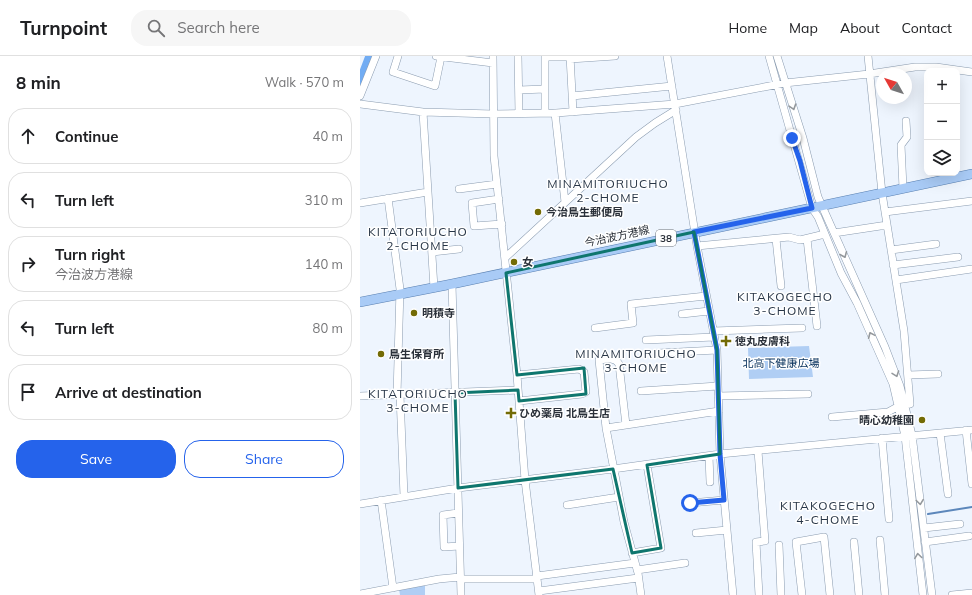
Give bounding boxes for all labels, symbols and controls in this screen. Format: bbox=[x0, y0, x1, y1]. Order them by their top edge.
search box bbox=[131, 10, 411, 46]
text: Turnpoint bbox=[20, 16, 107, 40]
icon: search bbox=[145, 17, 167, 39]
text: Search here bbox=[177, 18, 260, 37]
text: Home bbox=[728, 19, 767, 37]
text: Map bbox=[789, 19, 818, 37]
text: About bbox=[840, 19, 880, 37]
text: Contact bbox=[902, 19, 952, 37]
north arrow bbox=[876, 68, 912, 104]
map controls bbox=[924, 68, 960, 176]
button: + bbox=[924, 68, 960, 104]
text: 8 min bbox=[16, 72, 61, 93]
text: Walk · 570 m bbox=[265, 74, 344, 90]
one-way arrow bbox=[788, 103, 797, 110]
button: − bbox=[924, 104, 960, 140]
icon: ahead bbox=[17, 125, 39, 147]
text: Continue bbox=[55, 127, 118, 146]
text: 40 m bbox=[313, 128, 343, 144]
route end bbox=[783, 129, 801, 147]
button: layers bbox=[924, 140, 960, 176]
district label: MINAMITORIUCHO 2-CHOME bbox=[547, 176, 669, 205]
icon: left bbox=[17, 189, 39, 211]
text: Turn left bbox=[55, 191, 114, 210]
text: 310 m bbox=[305, 192, 343, 208]
place label: 今治鳥生郵便局 bbox=[546, 205, 623, 219]
marker: 今治鳥生郵便局 bbox=[533, 207, 543, 217]
street label: 今治波方港線 bbox=[583, 222, 651, 250]
district label: KITATORIUCHO 2-CHOME bbox=[368, 224, 468, 253]
road number: 38 bbox=[656, 230, 676, 246]
text: Turn right bbox=[55, 245, 125, 264]
one-way arrow bbox=[839, 251, 847, 259]
icon: right bbox=[17, 253, 39, 275]
place label: 女 bbox=[522, 255, 533, 269]
text: 140 m bbox=[305, 256, 343, 272]
marker: 女 bbox=[509, 257, 519, 267]
text: 今治波方港線 bbox=[55, 266, 133, 282]
district label: KITAKOGECHO 3-CHOME bbox=[737, 289, 833, 318]
place label: 明積寺 bbox=[422, 306, 455, 320]
marker: 明積寺 bbox=[409, 308, 419, 318]
icon: left bbox=[17, 317, 39, 339]
text: Turn left bbox=[55, 319, 114, 338]
text: 80 m bbox=[313, 320, 343, 336]
one-way arrow bbox=[868, 332, 876, 340]
place label: 徳丸皮膚科 bbox=[735, 334, 790, 348]
marker: 徳丸皮膚科 bbox=[720, 335, 732, 347]
district label: MINAMITORIUCHO 3-CHOME bbox=[575, 346, 697, 375]
place label: 鳥生保育所 bbox=[389, 347, 444, 361]
marker: 鳥生保育所 bbox=[376, 349, 386, 359]
park label: 北高下健康広場 bbox=[743, 356, 820, 370]
one-way arrow bbox=[892, 371, 900, 378]
icon: arrive bbox=[17, 381, 39, 403]
text: Arrive at destination bbox=[55, 383, 202, 402]
district label: KITATORIUCHO 3-CHOME bbox=[368, 386, 468, 415]
place label: ひめ薬局 北鳥生店 bbox=[519, 406, 610, 420]
marker: ひめ薬局 北鳥生店 bbox=[506, 408, 516, 418]
place label: 晴心幼稚園 bbox=[859, 413, 914, 427]
marker: 晴心幼稚園 bbox=[917, 415, 927, 425]
button: Save bbox=[16, 440, 176, 478]
button: Share bbox=[184, 440, 344, 478]
route start bbox=[681, 494, 699, 512]
district label: KITAKOGECHO 4-CHOME bbox=[780, 498, 876, 527]
one-way arrow bbox=[915, 499, 924, 505]
one-way arrow bbox=[914, 553, 923, 559]

